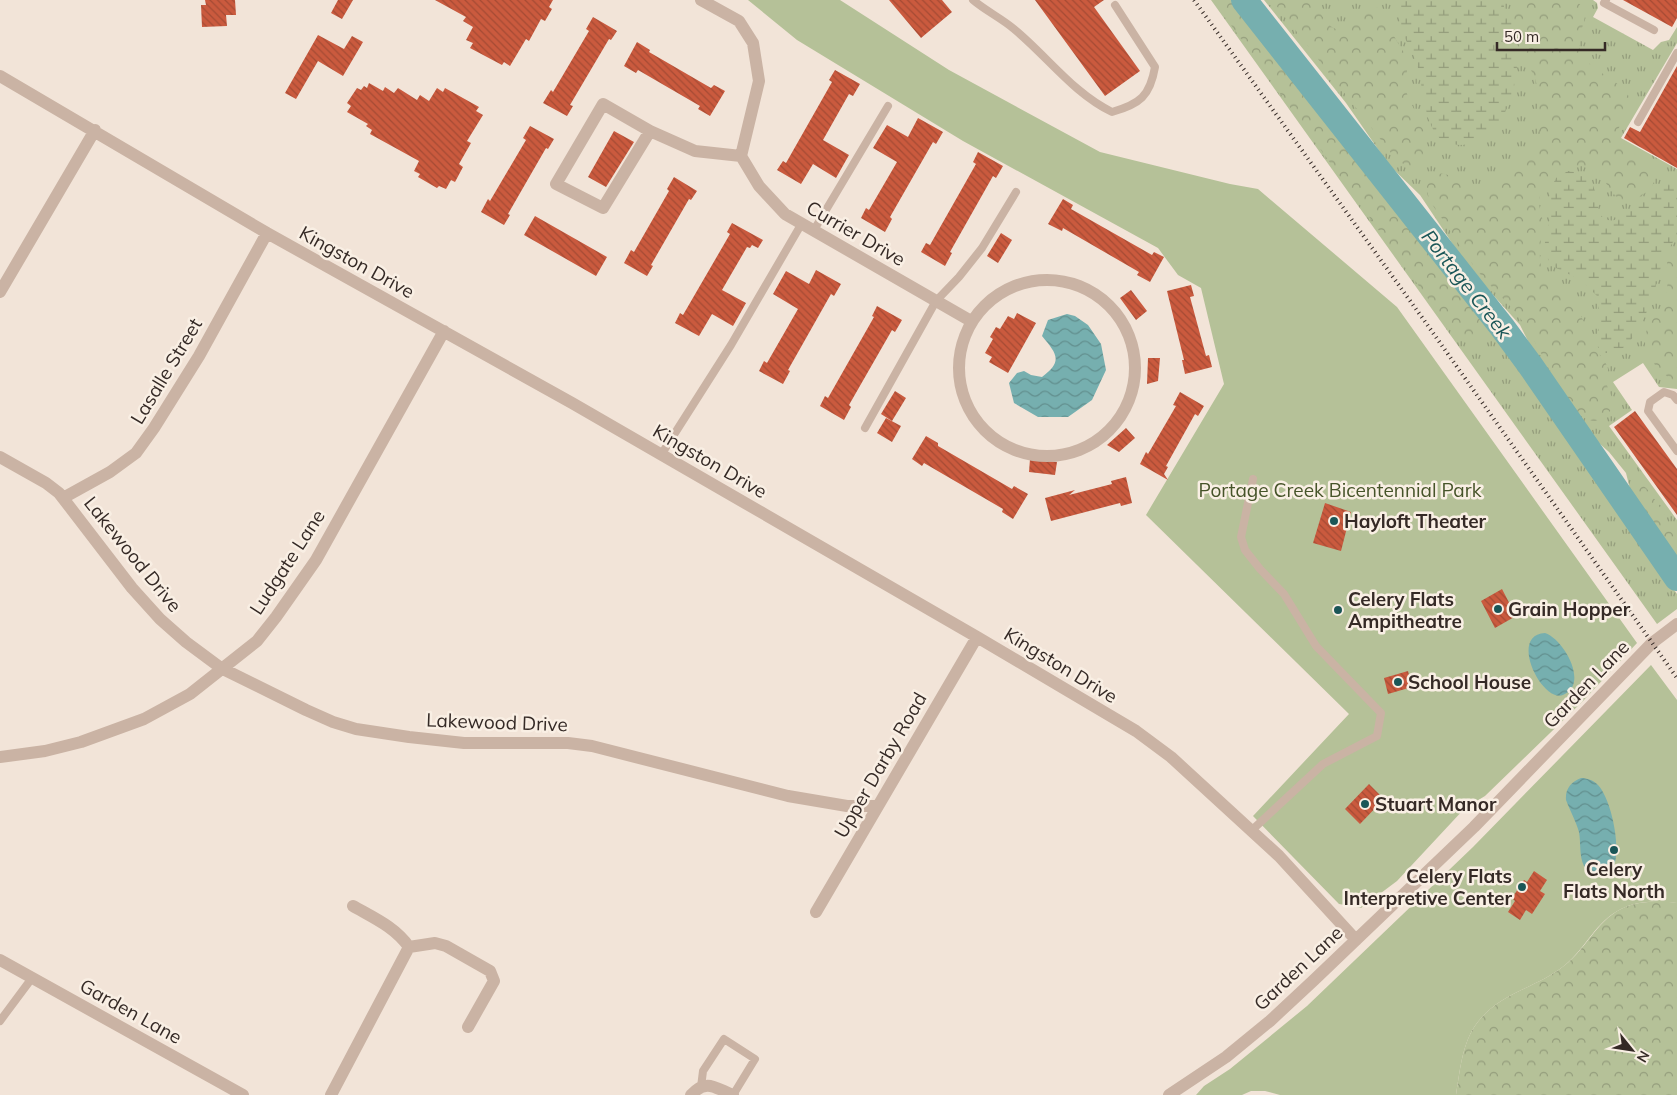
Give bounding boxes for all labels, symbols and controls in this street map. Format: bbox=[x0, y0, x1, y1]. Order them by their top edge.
scale bar bbox=[1497, 20, 1604, 52]
text: 50 m bbox=[1504, 27, 1539, 46]
street label: Currier Drive bbox=[802, 195, 910, 271]
street label: Kingston Drive bbox=[295, 221, 419, 303]
water label: Portage Creek bbox=[1417, 224, 1518, 344]
street label: Lasalle Street bbox=[125, 313, 207, 428]
street label: Kingston Drive bbox=[649, 419, 771, 503]
park label: Portage Creek Bicentennial Park bbox=[1199, 478, 1482, 502]
street label: Lakewood Drive bbox=[79, 491, 187, 617]
street label: Ludgate Lane bbox=[244, 505, 330, 619]
place label: Hayloft Theater bbox=[1344, 509, 1487, 533]
marker: Hayloft Theater bbox=[1328, 515, 1340, 527]
place label: Celery Flats Ampitheatre bbox=[1348, 587, 1462, 633]
place label: Grain Hopper bbox=[1508, 597, 1631, 621]
marker: Grain Hopper bbox=[1492, 603, 1504, 615]
marker: Celery Flats Ampitheatre bbox=[1332, 604, 1344, 616]
street label: Kingston Drive bbox=[1000, 622, 1122, 708]
street label: Garden Lane bbox=[1538, 635, 1634, 733]
place label: School House bbox=[1408, 670, 1531, 694]
marker: School House bbox=[1392, 676, 1404, 688]
street label: Upper Darby Road bbox=[829, 688, 931, 842]
street label: Lakewood Drive bbox=[426, 708, 568, 736]
place label: Stuart Manor bbox=[1375, 792, 1497, 816]
marker: Stuart Manor bbox=[1359, 798, 1371, 810]
marker: Celery Flats North bbox=[1608, 844, 1620, 856]
place label: Celery Flats North bbox=[1563, 857, 1665, 903]
place label: Celery Flats Interpretive Center bbox=[1344, 864, 1513, 910]
marker: Celery Flats Interpretive Center bbox=[1516, 881, 1528, 893]
street label: Garden Lane bbox=[1248, 921, 1348, 1015]
street label: Garden Lane bbox=[76, 973, 186, 1049]
north arrow bbox=[1607, 1025, 1657, 1075]
text: N bbox=[1633, 1047, 1654, 1066]

